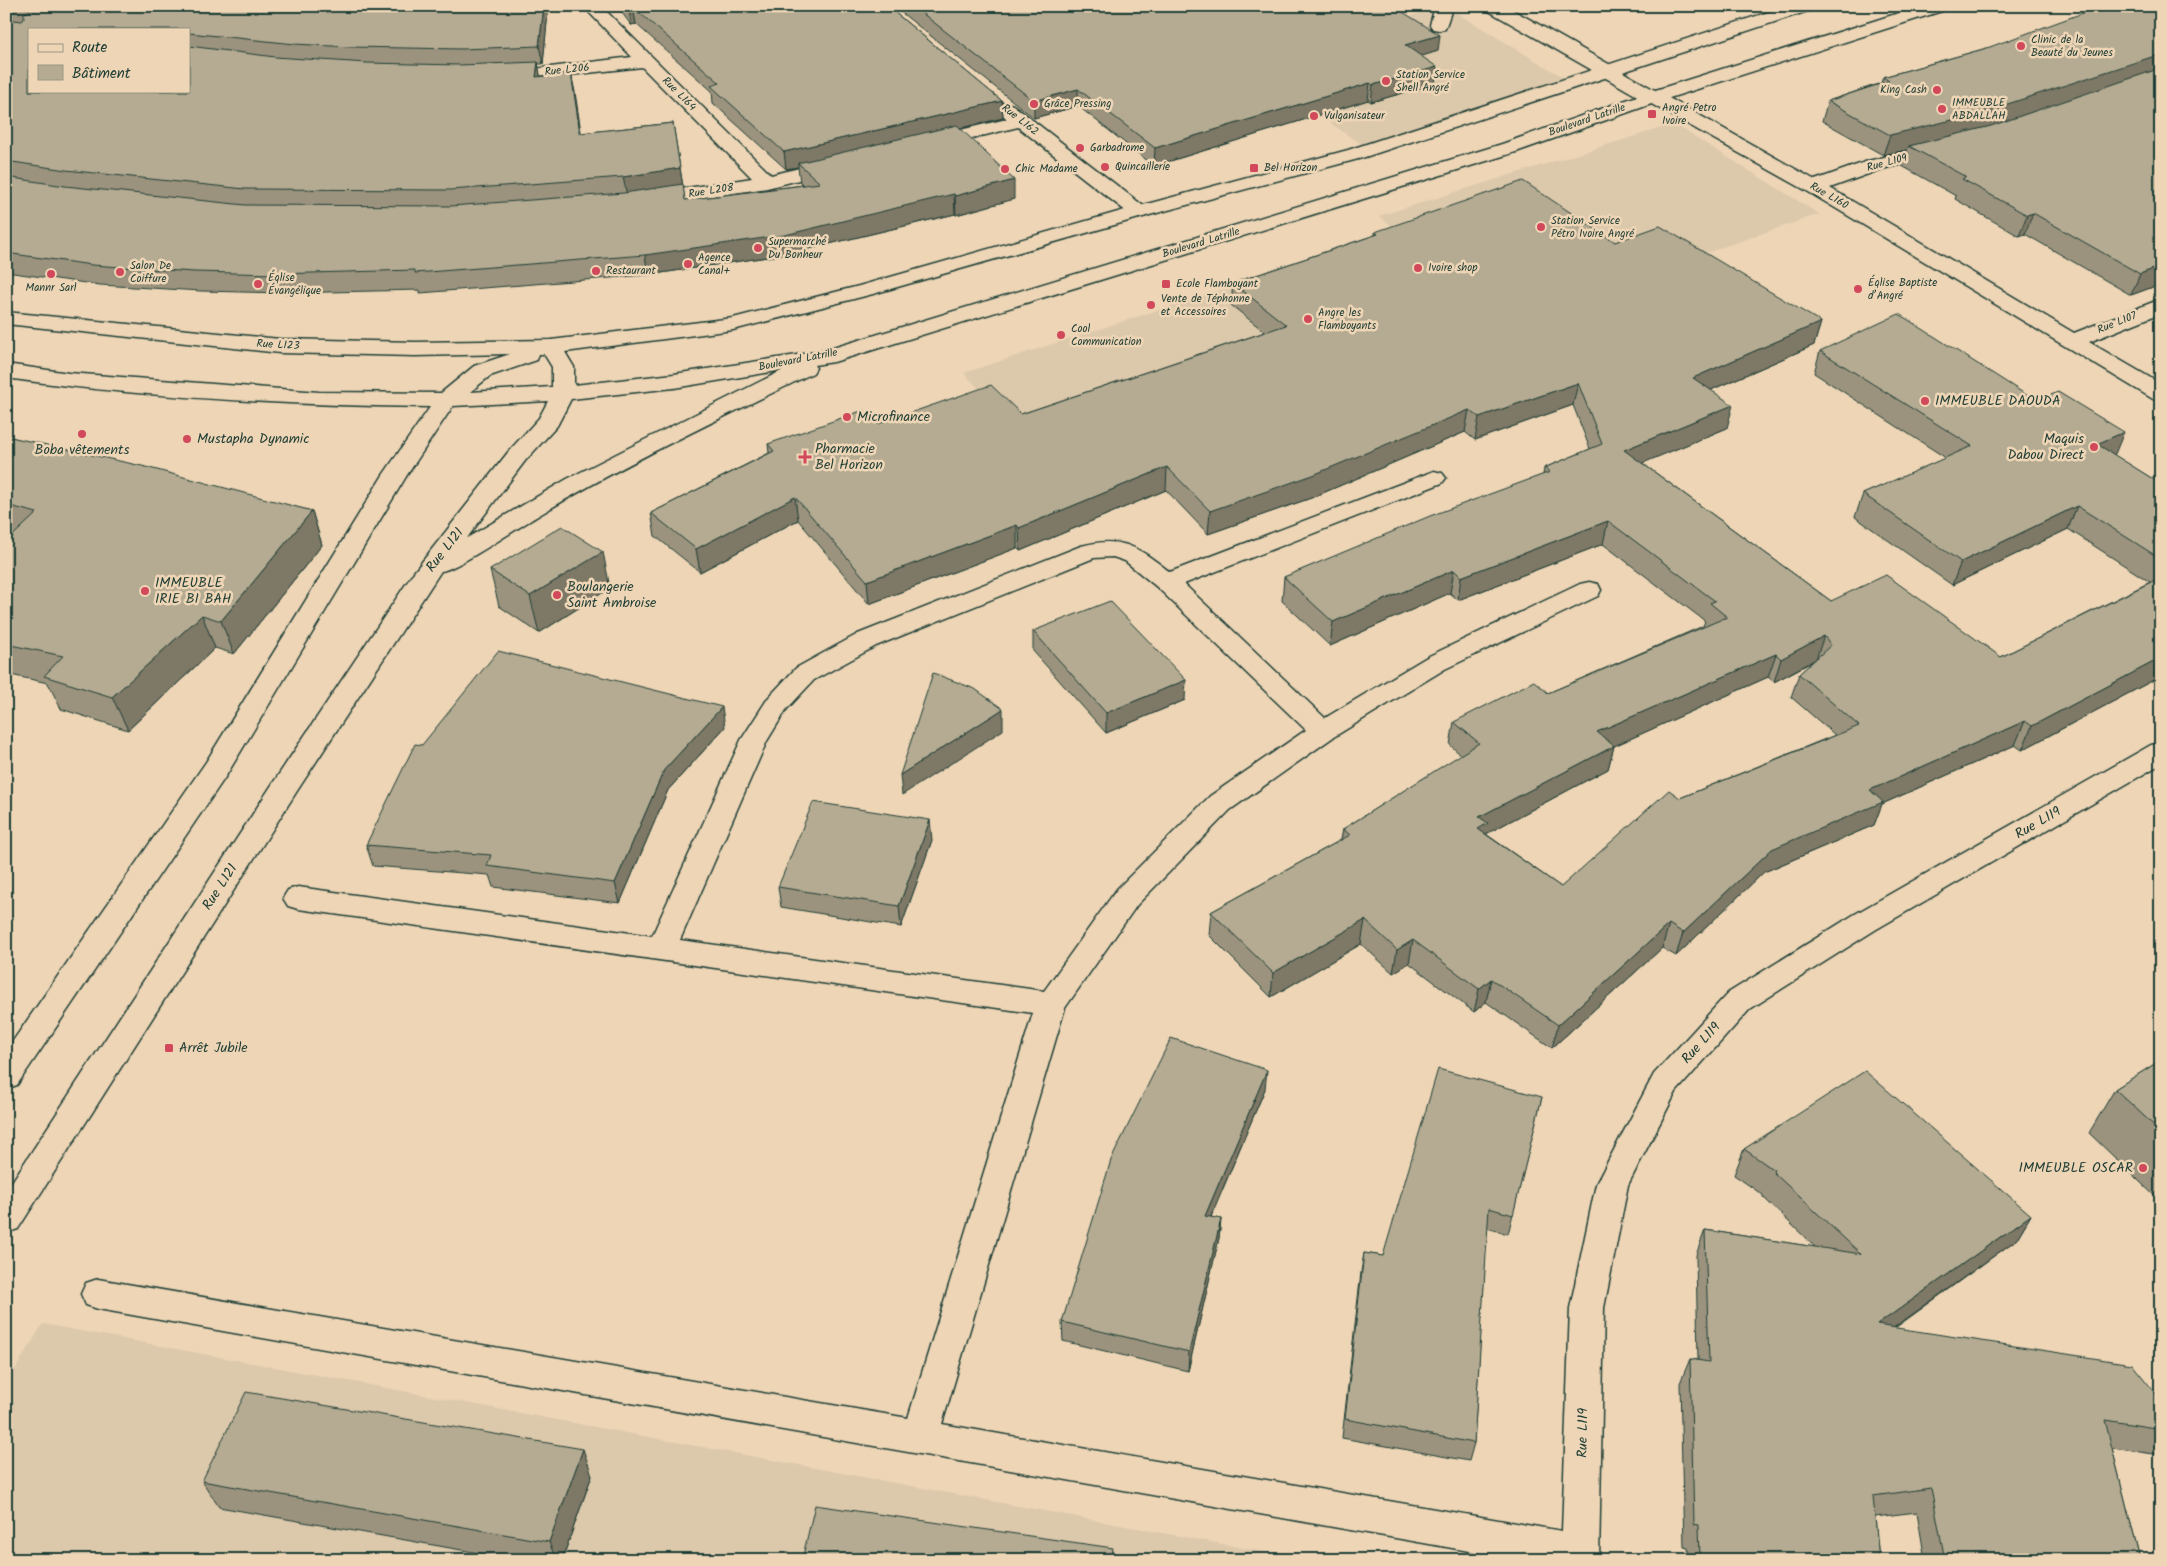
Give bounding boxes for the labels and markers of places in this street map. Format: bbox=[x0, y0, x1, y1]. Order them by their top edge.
place label: Clinic de la Beauté du Jeunes bbox=[2031, 31, 2113, 62]
marker: Clinic de la Beauté du Jeunes bbox=[2015, 40, 2027, 52]
place label: Station Service Shell Angré bbox=[1396, 66, 1465, 97]
marker: Station Service Shell Angré bbox=[1380, 75, 1392, 87]
place label: King Cash bbox=[1880, 81, 1927, 99]
marker: King Cash bbox=[1931, 84, 1943, 96]
place label: IMMEUBLE ABDALLAH bbox=[1952, 94, 2006, 125]
place label: Grâce Pressing bbox=[1044, 95, 1111, 113]
marker: Grâce Pressing bbox=[1028, 98, 1040, 110]
place label: Angré Petro Ivoire bbox=[1662, 99, 1716, 130]
marker: IMMEUBLE ABDALLAH bbox=[1936, 103, 1948, 115]
place label: Vulganisateur bbox=[1324, 107, 1386, 125]
marker: Angré Petro Ivoire bbox=[1646, 108, 1658, 120]
marker: Vulganisateur bbox=[1308, 110, 1320, 122]
place label: Garbadrome bbox=[1090, 139, 1144, 157]
marker: Garbadrome bbox=[1074, 142, 1086, 154]
place label: Quincaillerie bbox=[1115, 158, 1170, 176]
place label: Bel Horizon bbox=[1264, 159, 1317, 177]
place label: Chic Madame bbox=[1015, 160, 1078, 178]
marker: Quincaillerie bbox=[1099, 161, 1111, 173]
marker: Bel Horizon bbox=[1248, 162, 1260, 174]
marker: Chic Madame bbox=[999, 163, 1011, 175]
place label: Station Service Pétro Ivoire Angré bbox=[1551, 212, 1635, 243]
marker: Station Service Pétro Ivoire Angré bbox=[1535, 221, 1547, 233]
place label: Supermarché Du Bonheur bbox=[768, 233, 827, 264]
marker: Supermarché Du Bonheur bbox=[752, 242, 764, 254]
place label: Agence Canal+ bbox=[698, 249, 731, 280]
place label: Salon De Coiffure bbox=[130, 257, 171, 288]
marker: Agence Canal+ bbox=[682, 258, 694, 270]
place label: Ivoire shop bbox=[1428, 259, 1478, 277]
place label: Restaurant bbox=[606, 262, 656, 280]
marker: Ivoire shop bbox=[1412, 262, 1424, 274]
marker: Restaurant bbox=[590, 265, 602, 277]
marker: Salon De Coiffure bbox=[114, 266, 126, 278]
marker: Mannr Sarl bbox=[45, 268, 57, 280]
place label: Église Évangélique bbox=[268, 269, 321, 300]
place label: Église Baptiste d’Angré bbox=[1868, 274, 1937, 305]
place label: Ecole Flamboyant bbox=[1176, 275, 1259, 293]
marker: Église Évangélique bbox=[252, 278, 264, 290]
marker: Ecole Flamboyant bbox=[1160, 278, 1172, 290]
place label: Mannr Sarl bbox=[26, 279, 77, 297]
marker: Église Baptiste d’Angré bbox=[1852, 283, 1864, 295]
place label: Vente de Téphonne et Accessoires bbox=[1161, 290, 1250, 321]
marker: Vente de Téphonne et Accessoires bbox=[1145, 299, 1157, 311]
place label: Angre les Flamboyants bbox=[1318, 304, 1377, 335]
marker: Angre les Flamboyants bbox=[1302, 313, 1314, 325]
place label: Cool Communication bbox=[1071, 320, 1142, 351]
marker: Cool Communication bbox=[1055, 329, 1067, 341]
place label: IMMEUBLE DAOUDA bbox=[1935, 390, 2060, 412]
marker: IMMEUBLE DAOUDA bbox=[1919, 395, 1931, 407]
place label: Microfinance bbox=[857, 406, 931, 428]
marker: Microfinance bbox=[841, 411, 853, 423]
marker: Boba vêtements bbox=[76, 428, 88, 440]
place label: Mustapha Dynamic bbox=[197, 428, 309, 450]
place label: Maquis Dabou Direct bbox=[2007, 428, 2085, 466]
marker: Mustapha Dynamic bbox=[181, 433, 193, 445]
place label: Pharmacie Bel Horizon bbox=[815, 438, 883, 476]
place label: Boba vêtements bbox=[35, 439, 129, 461]
marker: Maquis Dabou Direct bbox=[2088, 441, 2100, 453]
marker: Pharmacie Bel Horizon bbox=[799, 451, 811, 463]
place label: IMMEUBLE IRIE BI BAH bbox=[155, 572, 231, 610]
place label: Boulangerie Saint Ambroise bbox=[567, 576, 657, 614]
marker: IMMEUBLE IRIE BI BAH bbox=[139, 585, 151, 597]
marker: Boulangerie Saint Ambroise bbox=[551, 589, 563, 601]
place label: Arrêt Jubile bbox=[179, 1037, 248, 1059]
marker: Arrêt Jubile bbox=[163, 1042, 175, 1054]
place label: IMMEUBLE OSCAR bbox=[2019, 1157, 2133, 1179]
marker: IMMEUBLE OSCAR bbox=[2137, 1162, 2149, 1174]

